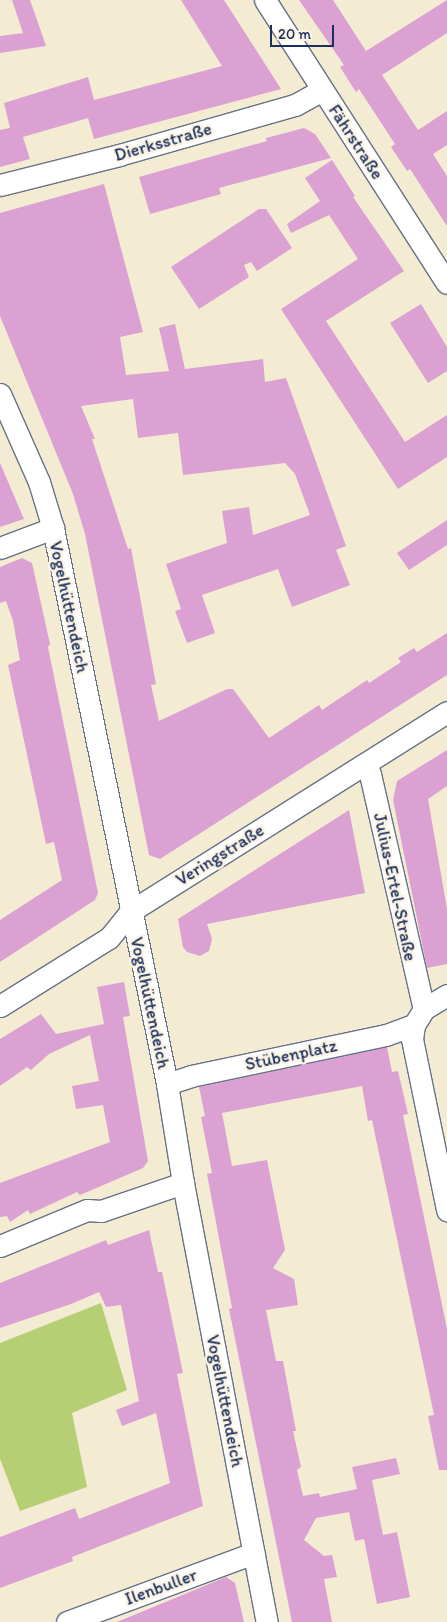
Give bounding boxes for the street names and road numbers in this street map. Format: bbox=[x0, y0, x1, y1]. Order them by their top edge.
street label: Fährstraße bbox=[324, 100, 388, 184]
street label: Dierksstraße bbox=[112, 118, 214, 166]
street label: Vogelhüttendeich bbox=[44, 539, 94, 675]
street label: Julius-Ertel-Straße bbox=[369, 811, 421, 963]
street label: Veringstraße bbox=[172, 819, 268, 891]
street label: Vogelhüttendeich bbox=[125, 935, 175, 1071]
street label: Stübenplatz bbox=[243, 1035, 339, 1075]
street label: Vogelhüttendeich bbox=[202, 1333, 248, 1469]
street label: Ilenbuller bbox=[122, 1564, 200, 1610]

